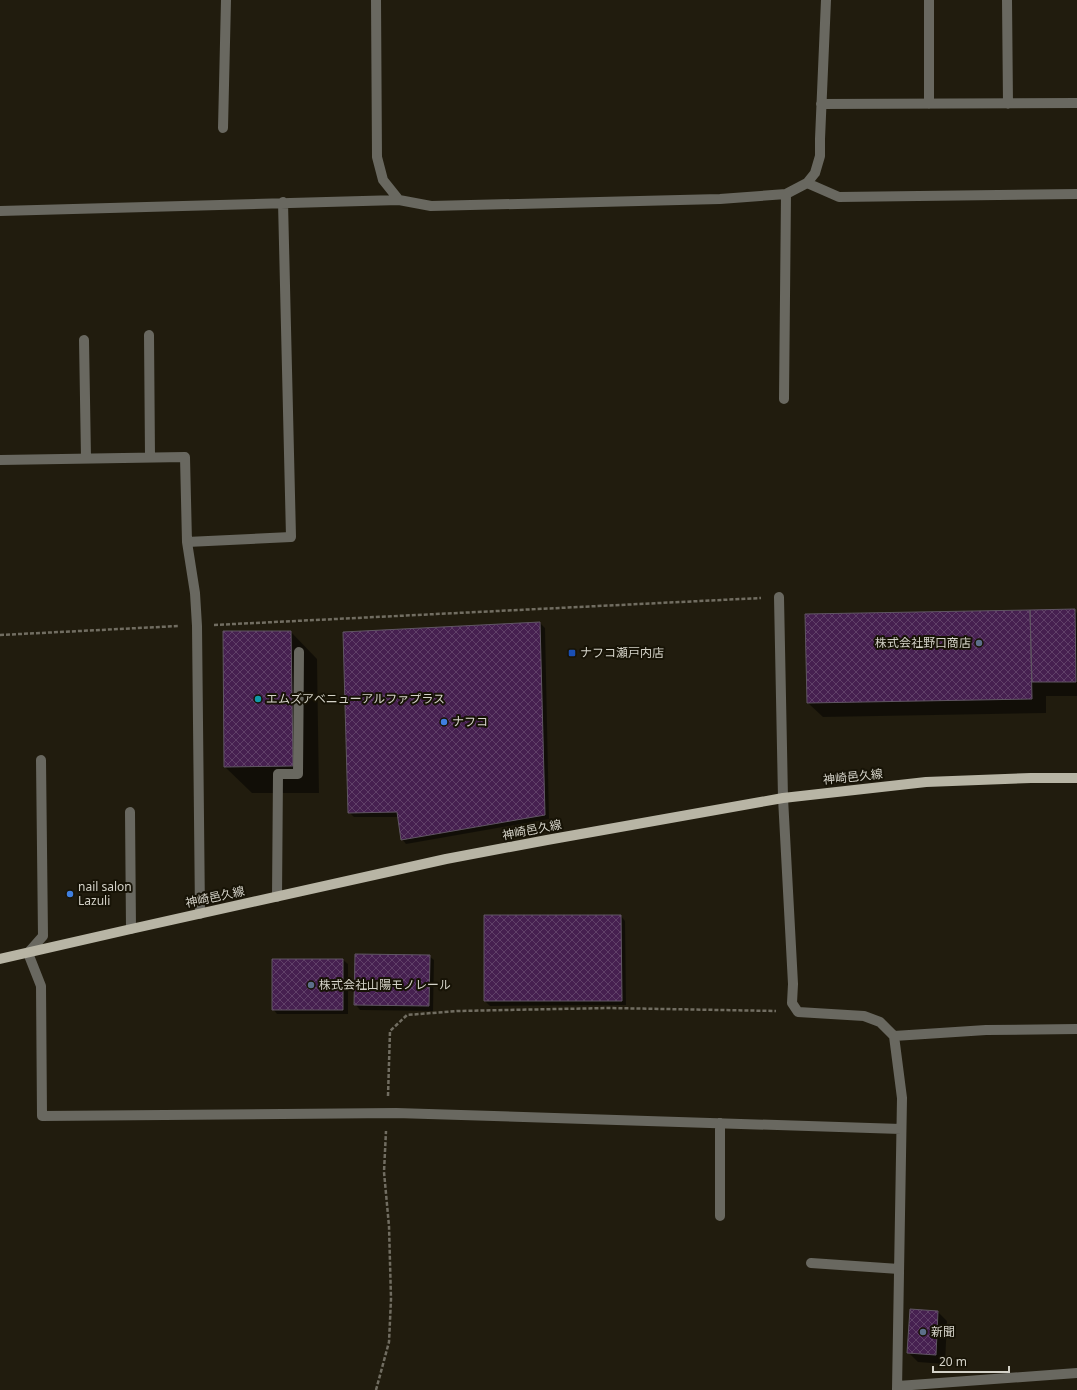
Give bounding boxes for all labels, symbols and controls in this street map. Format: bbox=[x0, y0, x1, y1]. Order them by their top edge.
place label: 株式会社野口商店 bbox=[875, 634, 971, 651]
marker: 株式会社野口商店 bbox=[974, 638, 984, 648]
place label: ナフコ瀬戸内店 bbox=[580, 644, 664, 661]
marker: ナフコ瀬戸内店 bbox=[567, 648, 577, 658]
place label: エムズアベニューアルファプラス bbox=[266, 690, 445, 707]
marker: エムズアベニューアルファプラス bbox=[253, 694, 263, 704]
place label: ナフコ bbox=[452, 713, 488, 730]
marker: ナフコ bbox=[439, 717, 449, 727]
street label: 神崎邑久線 bbox=[822, 765, 884, 788]
street label: 神崎邑久線 bbox=[501, 815, 563, 844]
place label: nail salon Lazuli bbox=[78, 878, 132, 909]
street label: 神崎邑久線 bbox=[184, 882, 246, 911]
marker: nail salon Lazuli bbox=[65, 889, 75, 899]
place label: 株式会社山陽モノレール bbox=[319, 976, 451, 993]
marker: 株式会社山陽モノレール bbox=[306, 980, 316, 990]
place label: 新聞 bbox=[931, 1323, 955, 1340]
marker: 新聞 bbox=[918, 1327, 928, 1337]
scale bar bbox=[933, 1348, 1009, 1374]
text: 20 m bbox=[939, 1353, 967, 1370]

